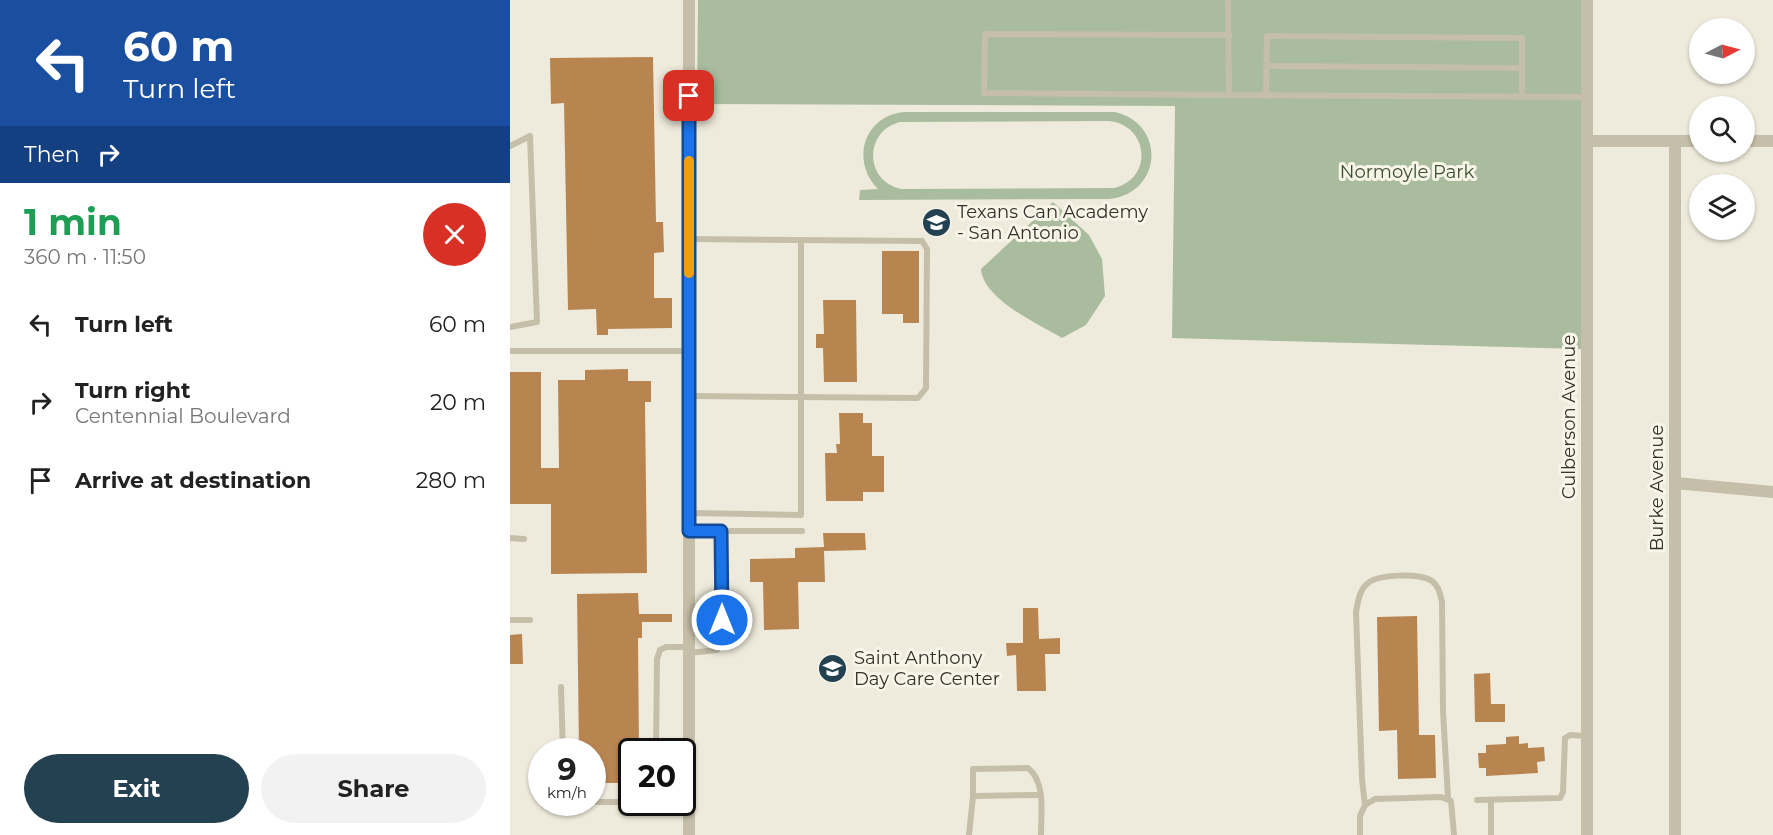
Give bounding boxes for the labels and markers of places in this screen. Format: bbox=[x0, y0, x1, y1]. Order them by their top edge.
pin bbox=[663, 70, 714, 121]
place label: Texans Can Academy - San Antonio bbox=[957, 201, 1148, 244]
school or university icon: Texans Can Academy - San Antonio bbox=[920, 206, 952, 238]
place label: Saint Anthony Day Care Center bbox=[854, 647, 1000, 690]
school or university icon: Saint Anthony Day Care Center bbox=[817, 652, 849, 684]

